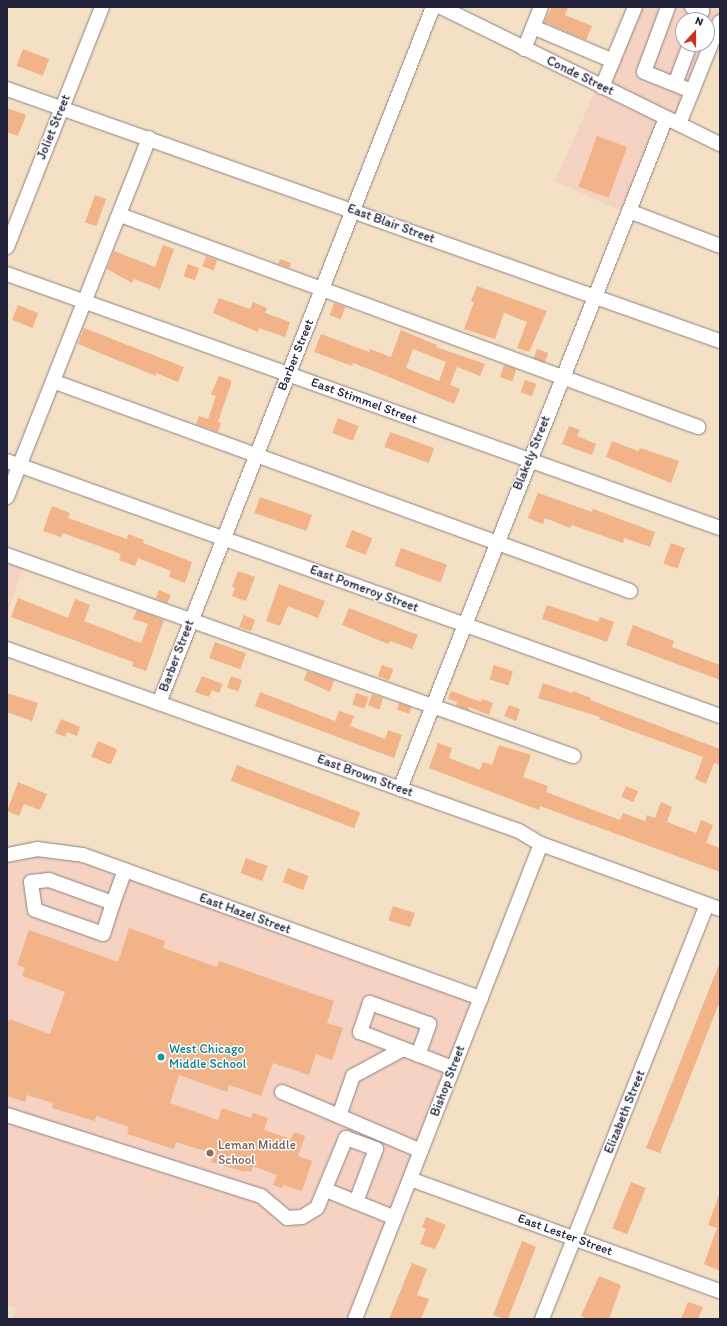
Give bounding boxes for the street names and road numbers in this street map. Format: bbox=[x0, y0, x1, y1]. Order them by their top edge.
street label: Conde Street bbox=[544, 53, 616, 99]
street label: Joliet Street bbox=[34, 92, 74, 162]
street label: East Blair Street bbox=[345, 201, 437, 247]
street label: Barber Street bbox=[275, 317, 317, 393]
street label: East Stimmel Street bbox=[309, 375, 419, 427]
street label: Blakely Street bbox=[510, 414, 554, 492]
street label: East Pomeroy Street bbox=[308, 562, 420, 616]
street label: Barber Street bbox=[156, 618, 198, 694]
street label: East Brown Street bbox=[315, 751, 415, 801]
street label: East Hazel Street bbox=[197, 890, 293, 938]
street label: Bishop Street bbox=[427, 1043, 469, 1119]
street label: Elizabeth Street bbox=[601, 1068, 649, 1156]
street label: East Lester Street bbox=[516, 1211, 614, 1259]

